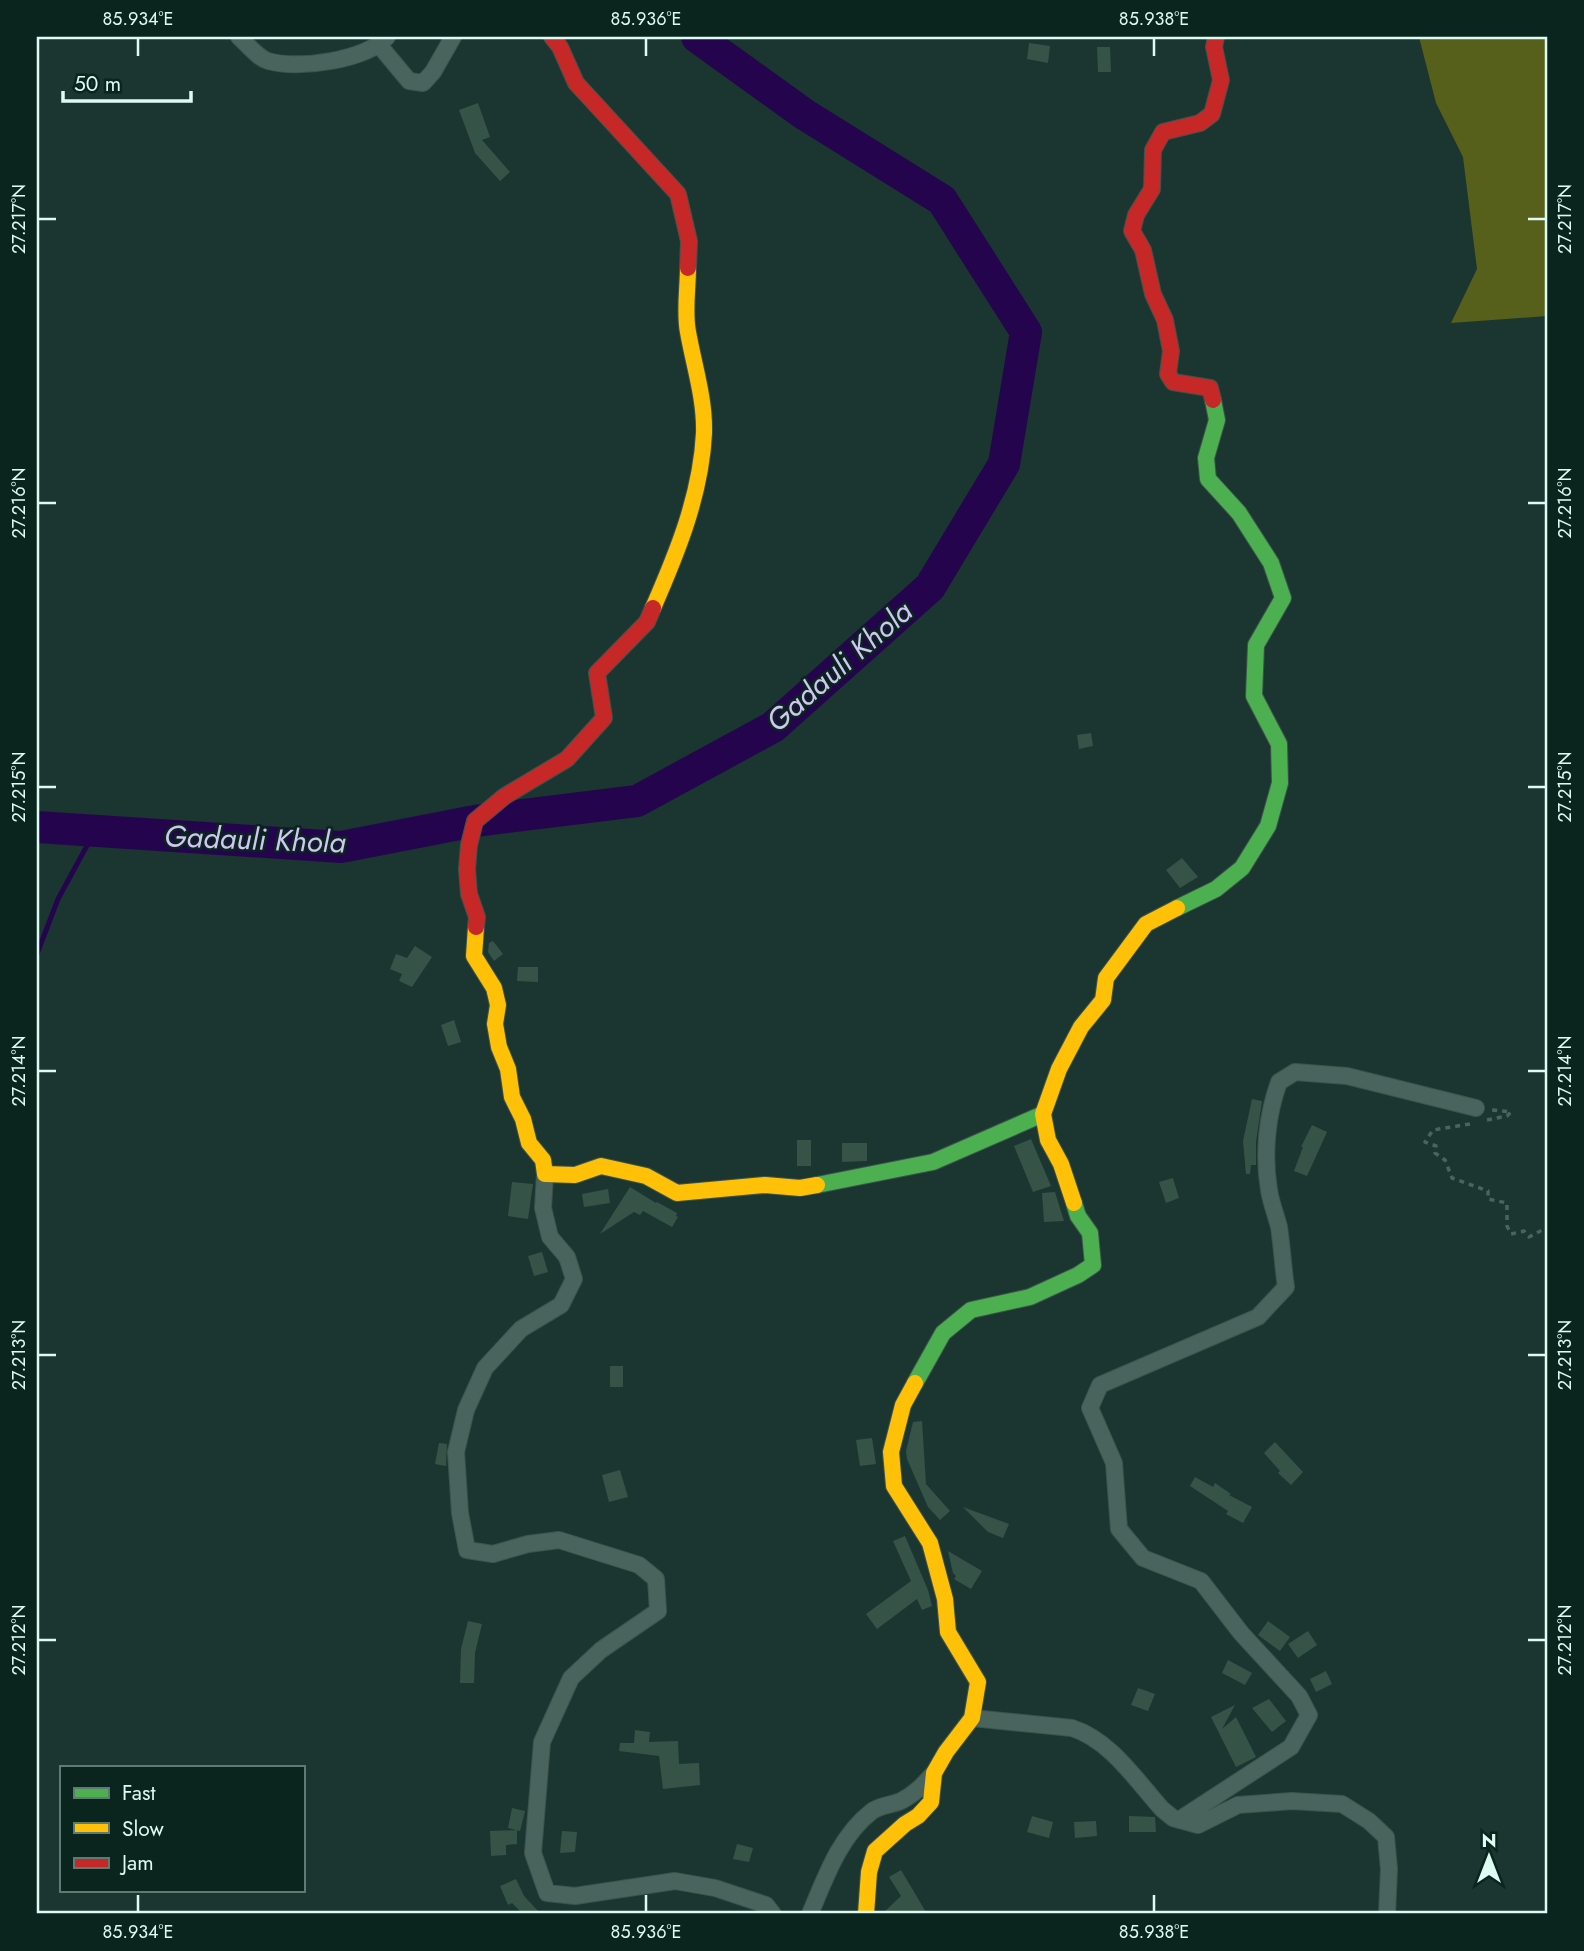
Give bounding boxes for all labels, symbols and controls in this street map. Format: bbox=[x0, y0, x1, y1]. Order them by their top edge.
text: 85.934°E bbox=[103, 6, 173, 32]
text: 85.936°E bbox=[611, 6, 681, 32]
text: 85.938°E bbox=[1119, 6, 1189, 32]
scale bar bbox=[63, 60, 191, 104]
text: 50 m bbox=[74, 69, 121, 99]
text: 27.217°N bbox=[6, 184, 32, 254]
text: 27.217°N bbox=[1552, 184, 1578, 254]
text: 27.216°N bbox=[6, 468, 32, 538]
text: 27.216°N bbox=[1552, 468, 1578, 538]
water label: Gadauli Khola bbox=[756, 590, 922, 742]
text: 27.215°N bbox=[6, 752, 32, 822]
text: 27.215°N bbox=[1552, 752, 1578, 822]
water label: Gadauli Khola bbox=[163, 814, 347, 864]
text: 27.214°N bbox=[6, 1035, 32, 1107]
text: 27.214°N bbox=[1552, 1035, 1578, 1107]
text: 27.213°N bbox=[6, 1320, 32, 1390]
text: 27.213°N bbox=[1552, 1320, 1578, 1390]
text: 27.212°N bbox=[6, 1605, 32, 1675]
text: 27.212°N bbox=[1552, 1605, 1578, 1675]
legend bbox=[60, 1766, 304, 1892]
text: Fast bbox=[122, 1778, 155, 1808]
text: Slow bbox=[122, 1814, 164, 1844]
north arrow bbox=[1454, 1822, 1524, 1892]
text: N bbox=[1481, 1827, 1497, 1854]
text: Jam bbox=[119, 1848, 154, 1878]
text: 85.934°E bbox=[103, 1919, 173, 1945]
text: 85.936°E bbox=[611, 1919, 681, 1945]
text: 85.938°E bbox=[1119, 1919, 1189, 1945]

